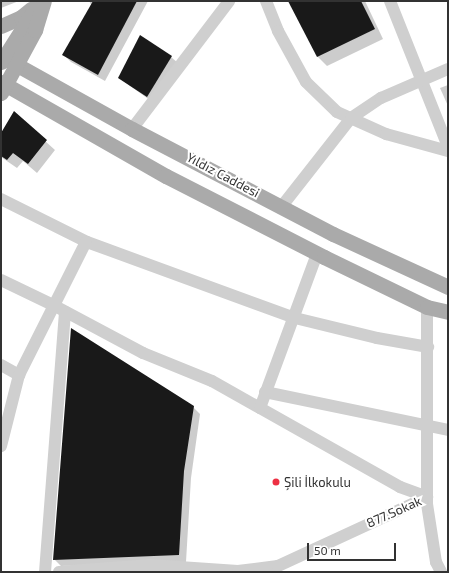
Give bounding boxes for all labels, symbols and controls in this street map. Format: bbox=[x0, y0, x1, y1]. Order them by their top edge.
street label: Yıldız Caddesi bbox=[184, 149, 262, 201]
place label: Şili İlkokulu bbox=[284, 474, 351, 490]
marker: Şili İlkokulu bbox=[271, 477, 281, 487]
street label: 877.Sokak bbox=[364, 493, 424, 531]
scale bar bbox=[309, 535, 398, 561]
text: 50 m bbox=[314, 543, 341, 557]

